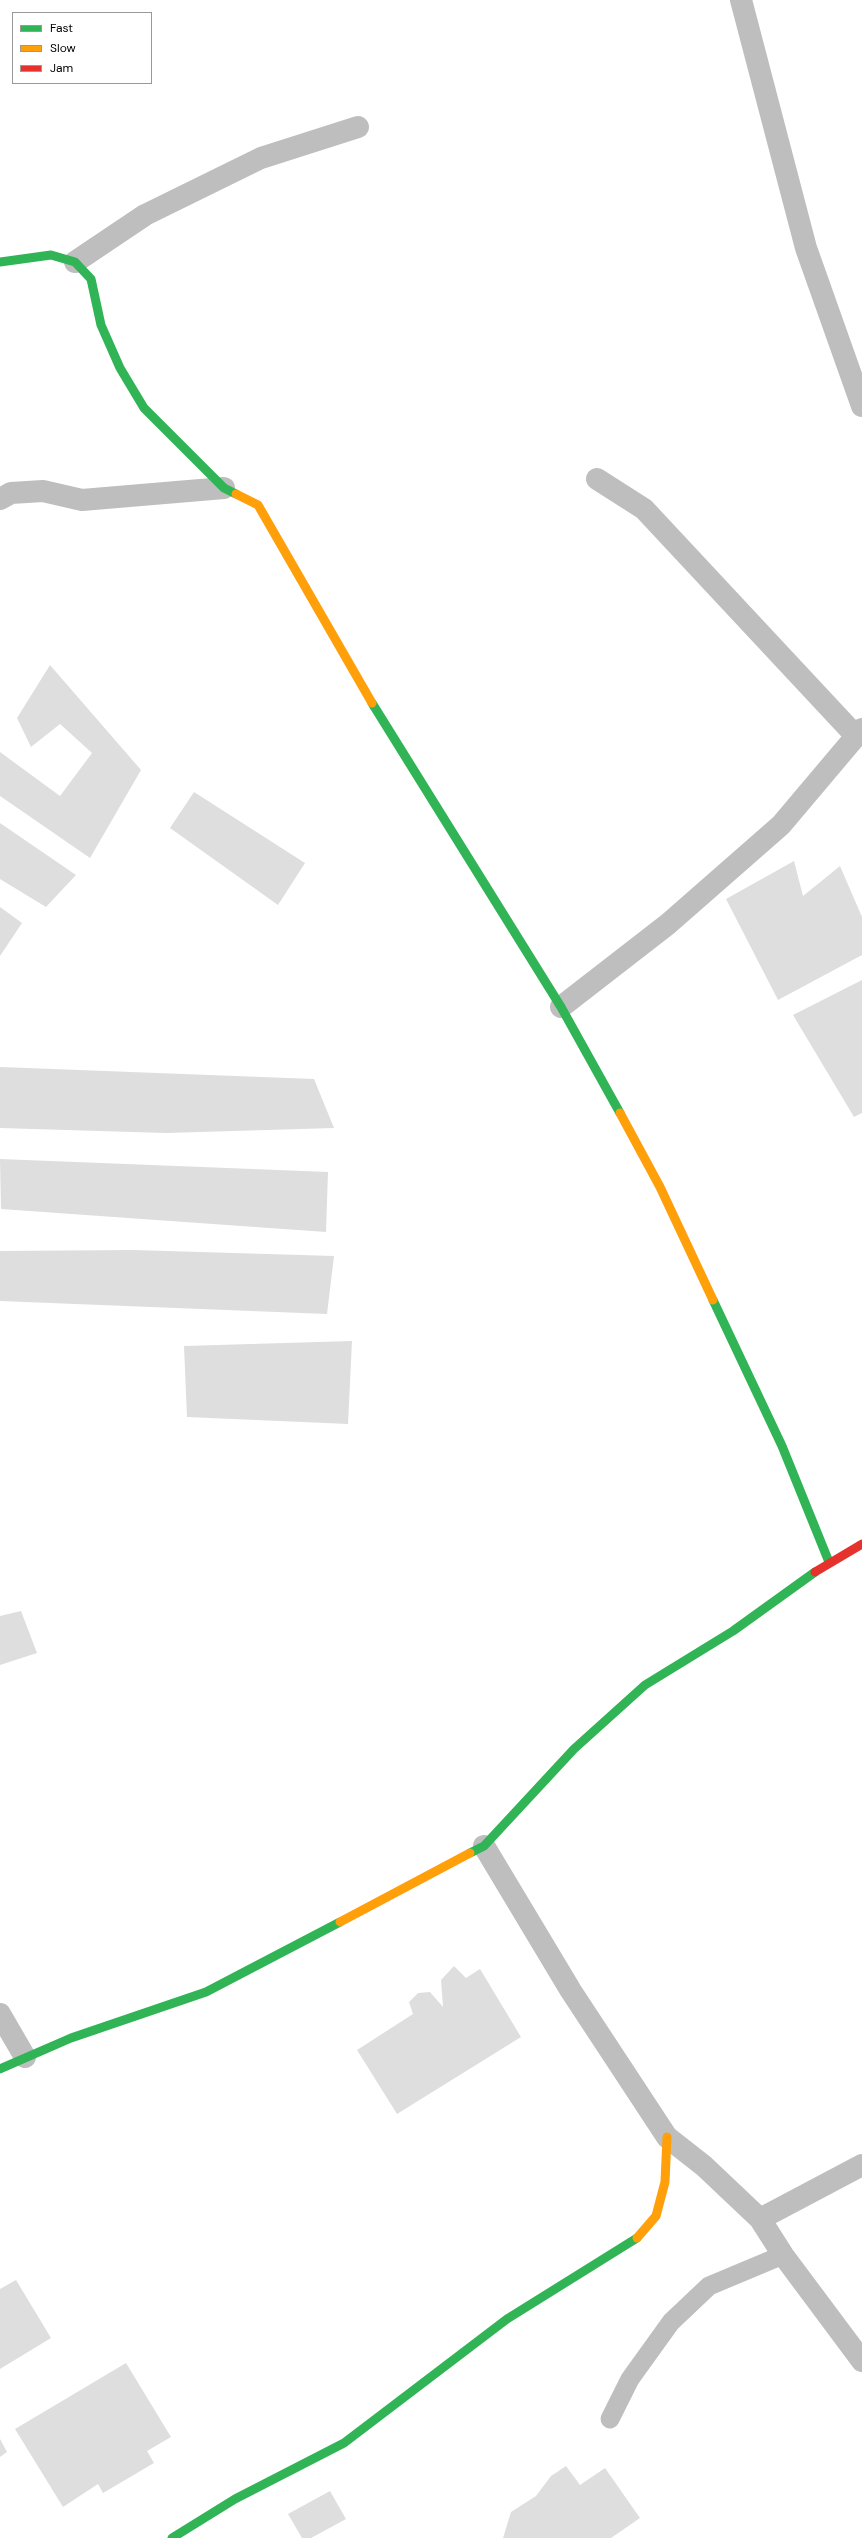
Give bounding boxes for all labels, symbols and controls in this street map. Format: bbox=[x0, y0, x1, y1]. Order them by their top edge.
legend bbox=[12, 12, 152, 84]
text: Fast bbox=[50, 20, 73, 36]
text: Slow bbox=[50, 40, 76, 56]
text: Jam bbox=[50, 60, 73, 76]

